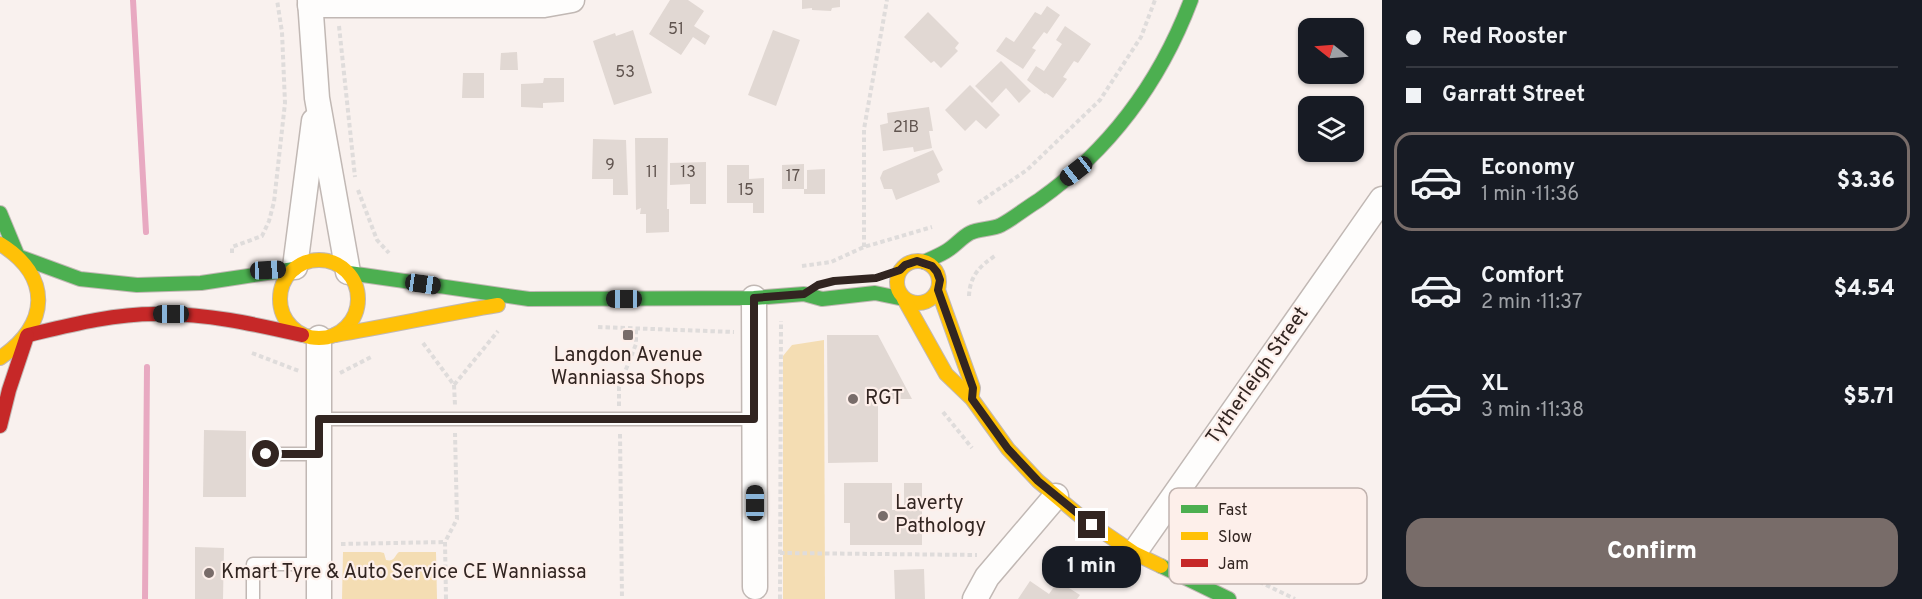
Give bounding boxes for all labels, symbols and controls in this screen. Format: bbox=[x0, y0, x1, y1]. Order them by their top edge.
north arrow bbox=[1298, 18, 1364, 84]
map controls bbox=[1298, 18, 1364, 162]
house number: 51 bbox=[668, 20, 684, 40]
text: Red Rooster bbox=[1442, 24, 1567, 51]
house number: 53 bbox=[615, 63, 635, 83]
text: Garratt Street bbox=[1442, 82, 1585, 109]
button: layers bbox=[1298, 96, 1364, 162]
house number: 21B bbox=[893, 118, 919, 138]
car bbox=[1056, 153, 1096, 189]
icon: car bbox=[1409, 155, 1463, 209]
text: Economy bbox=[1481, 155, 1575, 182]
house number: 9 bbox=[605, 156, 615, 176]
house number: 11 bbox=[646, 163, 658, 183]
house number: 13 bbox=[680, 163, 696, 183]
house number: 17 bbox=[786, 167, 800, 187]
text: $3.36 bbox=[1837, 168, 1895, 195]
house number: 15 bbox=[738, 181, 754, 201]
text: 1 min · 11:36 bbox=[1481, 182, 1579, 208]
car bbox=[250, 260, 286, 280]
icon: car bbox=[1409, 263, 1463, 317]
text: Comfort bbox=[1481, 263, 1564, 290]
car bbox=[404, 273, 442, 295]
text: $4.54 bbox=[1834, 276, 1895, 303]
car bbox=[606, 290, 642, 308]
text: 2 min · 11:37 bbox=[1481, 290, 1582, 316]
street label: Tytherleigh Street bbox=[1201, 302, 1315, 450]
car bbox=[153, 305, 189, 323]
marker: Langdon Avenue Wanniassa Shops bbox=[621, 328, 635, 342]
place label: Langdon Avenue Wanniassa Shops bbox=[551, 343, 705, 392]
icon: car bbox=[1409, 371, 1463, 425]
text: XL bbox=[1481, 371, 1508, 398]
text: $5.71 bbox=[1843, 384, 1895, 411]
place label: RGT bbox=[865, 386, 903, 412]
marker: RGT bbox=[846, 392, 860, 406]
text: 3 min · 11:38 bbox=[1481, 398, 1584, 424]
route start bbox=[252, 440, 279, 467]
car bbox=[746, 485, 764, 521]
legend bbox=[1169, 488, 1367, 584]
place label: Laverty Pathology bbox=[895, 491, 986, 540]
text: Fast bbox=[1218, 501, 1248, 521]
marker: Laverty Pathology bbox=[876, 509, 890, 523]
route end bbox=[1078, 511, 1105, 538]
button: Confirm bbox=[1406, 518, 1898, 587]
text: Slow bbox=[1218, 528, 1252, 548]
callout: 1 min bbox=[1042, 546, 1142, 588]
text: 1 min bbox=[1067, 554, 1116, 580]
text: Jam bbox=[1218, 555, 1249, 575]
place label: Kmart Tyre & Auto Service CE Wanniassa bbox=[221, 560, 586, 586]
marker: Kmart Tyre & Auto Service CE Wanniassa bbox=[202, 566, 216, 580]

